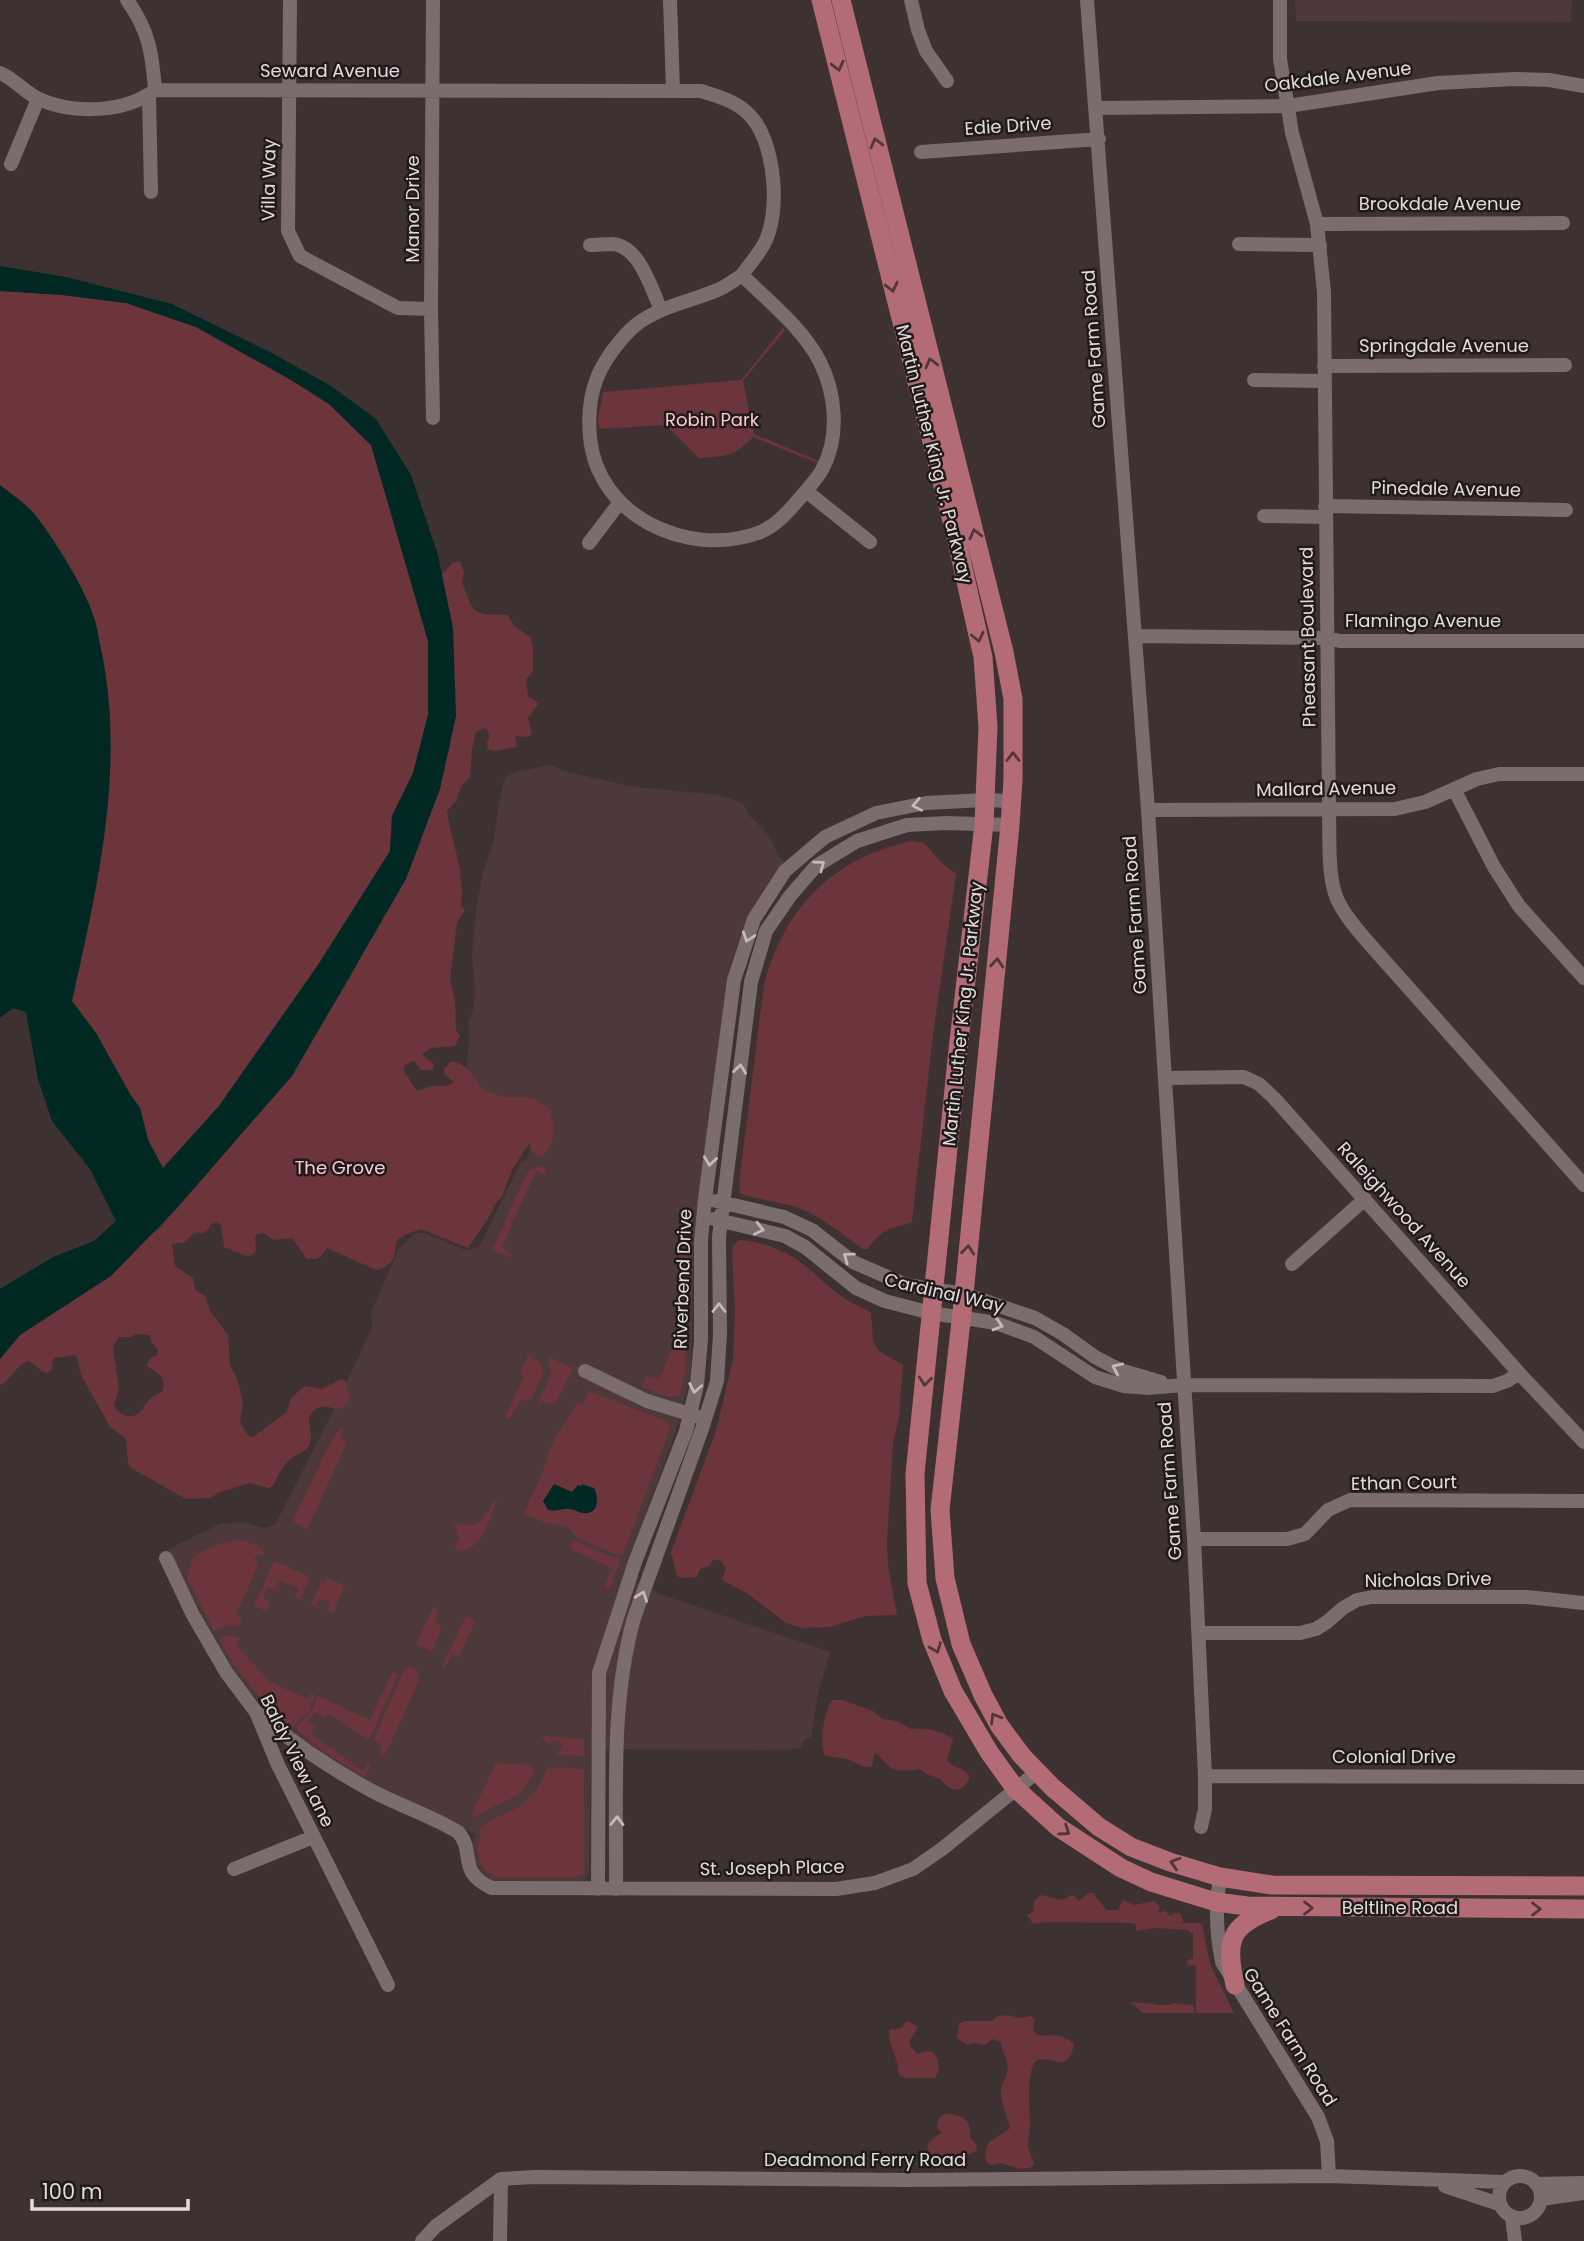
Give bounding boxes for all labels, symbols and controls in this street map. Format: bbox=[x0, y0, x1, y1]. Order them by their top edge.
street label: Oakdale Avenue bbox=[1263, 55, 1413, 98]
street label: Seward Avenue bbox=[260, 58, 400, 83]
one-way arrow bbox=[830, 60, 844, 72]
street label: Edie Drive bbox=[964, 110, 1052, 141]
one-way arrow bbox=[870, 137, 884, 149]
street label: Villa Way bbox=[255, 139, 282, 221]
street label: Manor Drive bbox=[400, 155, 425, 263]
street label: Brookdale Avenue bbox=[1359, 191, 1521, 216]
street label: Game Farm Road bbox=[1075, 269, 1112, 429]
one-way arrow bbox=[884, 281, 898, 293]
street label: Martin Luther King Jr. Parkway bbox=[890, 322, 979, 586]
street label: Springdale Avenue bbox=[1359, 333, 1529, 358]
one-way arrow bbox=[925, 357, 939, 369]
park label: Robin Park bbox=[665, 407, 760, 432]
street label: Pinedale Avenue bbox=[1371, 475, 1521, 502]
one-way arrow bbox=[969, 528, 983, 540]
street label: Pheasant Boulevard bbox=[1293, 547, 1322, 727]
street label: Flamingo Avenue bbox=[1345, 608, 1501, 633]
one-way arrow bbox=[970, 631, 985, 643]
one-way arrow bbox=[1005, 751, 1021, 762]
street label: Mallard Avenue bbox=[1256, 775, 1396, 802]
one-way arrow bbox=[911, 796, 923, 811]
street label: Game Farm Road bbox=[1116, 835, 1153, 995]
one-way arrow bbox=[813, 861, 825, 873]
street label: Martin Luther King Jr. Parkway bbox=[936, 880, 989, 1147]
one-way arrow bbox=[742, 931, 756, 943]
one-way arrow bbox=[989, 958, 1004, 969]
one-way arrow bbox=[732, 1063, 747, 1075]
street label: Raleighwood Avenue bbox=[1332, 1136, 1477, 1293]
park label: The Grove bbox=[295, 1155, 385, 1180]
one-way arrow bbox=[702, 1155, 717, 1167]
street label: Riverbend Drive bbox=[668, 1208, 697, 1350]
one-way arrow bbox=[753, 1221, 765, 1235]
one-way arrow bbox=[960, 1244, 975, 1255]
one-way arrow bbox=[844, 1253, 856, 1265]
street label: Cardinal Way bbox=[882, 1267, 1006, 1318]
one-way arrow bbox=[712, 1302, 727, 1313]
one-way arrow bbox=[992, 1317, 1004, 1331]
one-way arrow bbox=[1112, 1362, 1125, 1376]
one-way arrow bbox=[917, 1375, 932, 1386]
one-way arrow bbox=[689, 1382, 704, 1394]
street label: Game Farm Road bbox=[1151, 1401, 1188, 1561]
street label: Ethan Court bbox=[1351, 1469, 1457, 1496]
street label: Nicholas Drive bbox=[1364, 1566, 1492, 1593]
one-way arrow bbox=[634, 1591, 648, 1603]
one-way arrow bbox=[928, 1642, 942, 1654]
street label: Baldy View Lane bbox=[255, 1690, 340, 1831]
one-way arrow bbox=[991, 1712, 1004, 1725]
street label: Colonial Drive bbox=[1332, 1744, 1456, 1769]
one-way arrow bbox=[609, 1815, 625, 1825]
one-way arrow bbox=[1057, 1823, 1070, 1835]
street label: St. Joseph Place bbox=[699, 1854, 845, 1881]
one-way arrow bbox=[1169, 1857, 1181, 1872]
street label: Beltline Road bbox=[1342, 1895, 1458, 1920]
one-way arrow bbox=[1304, 1900, 1314, 1916]
one-way arrow bbox=[1531, 1901, 1542, 1917]
street label: Game Farm Road bbox=[1238, 1963, 1343, 2111]
street label: Deadmond Ferry Road bbox=[764, 2147, 966, 2172]
scale bar bbox=[32, 2168, 187, 2212]
text: 100 m bbox=[42, 2177, 102, 2206]

